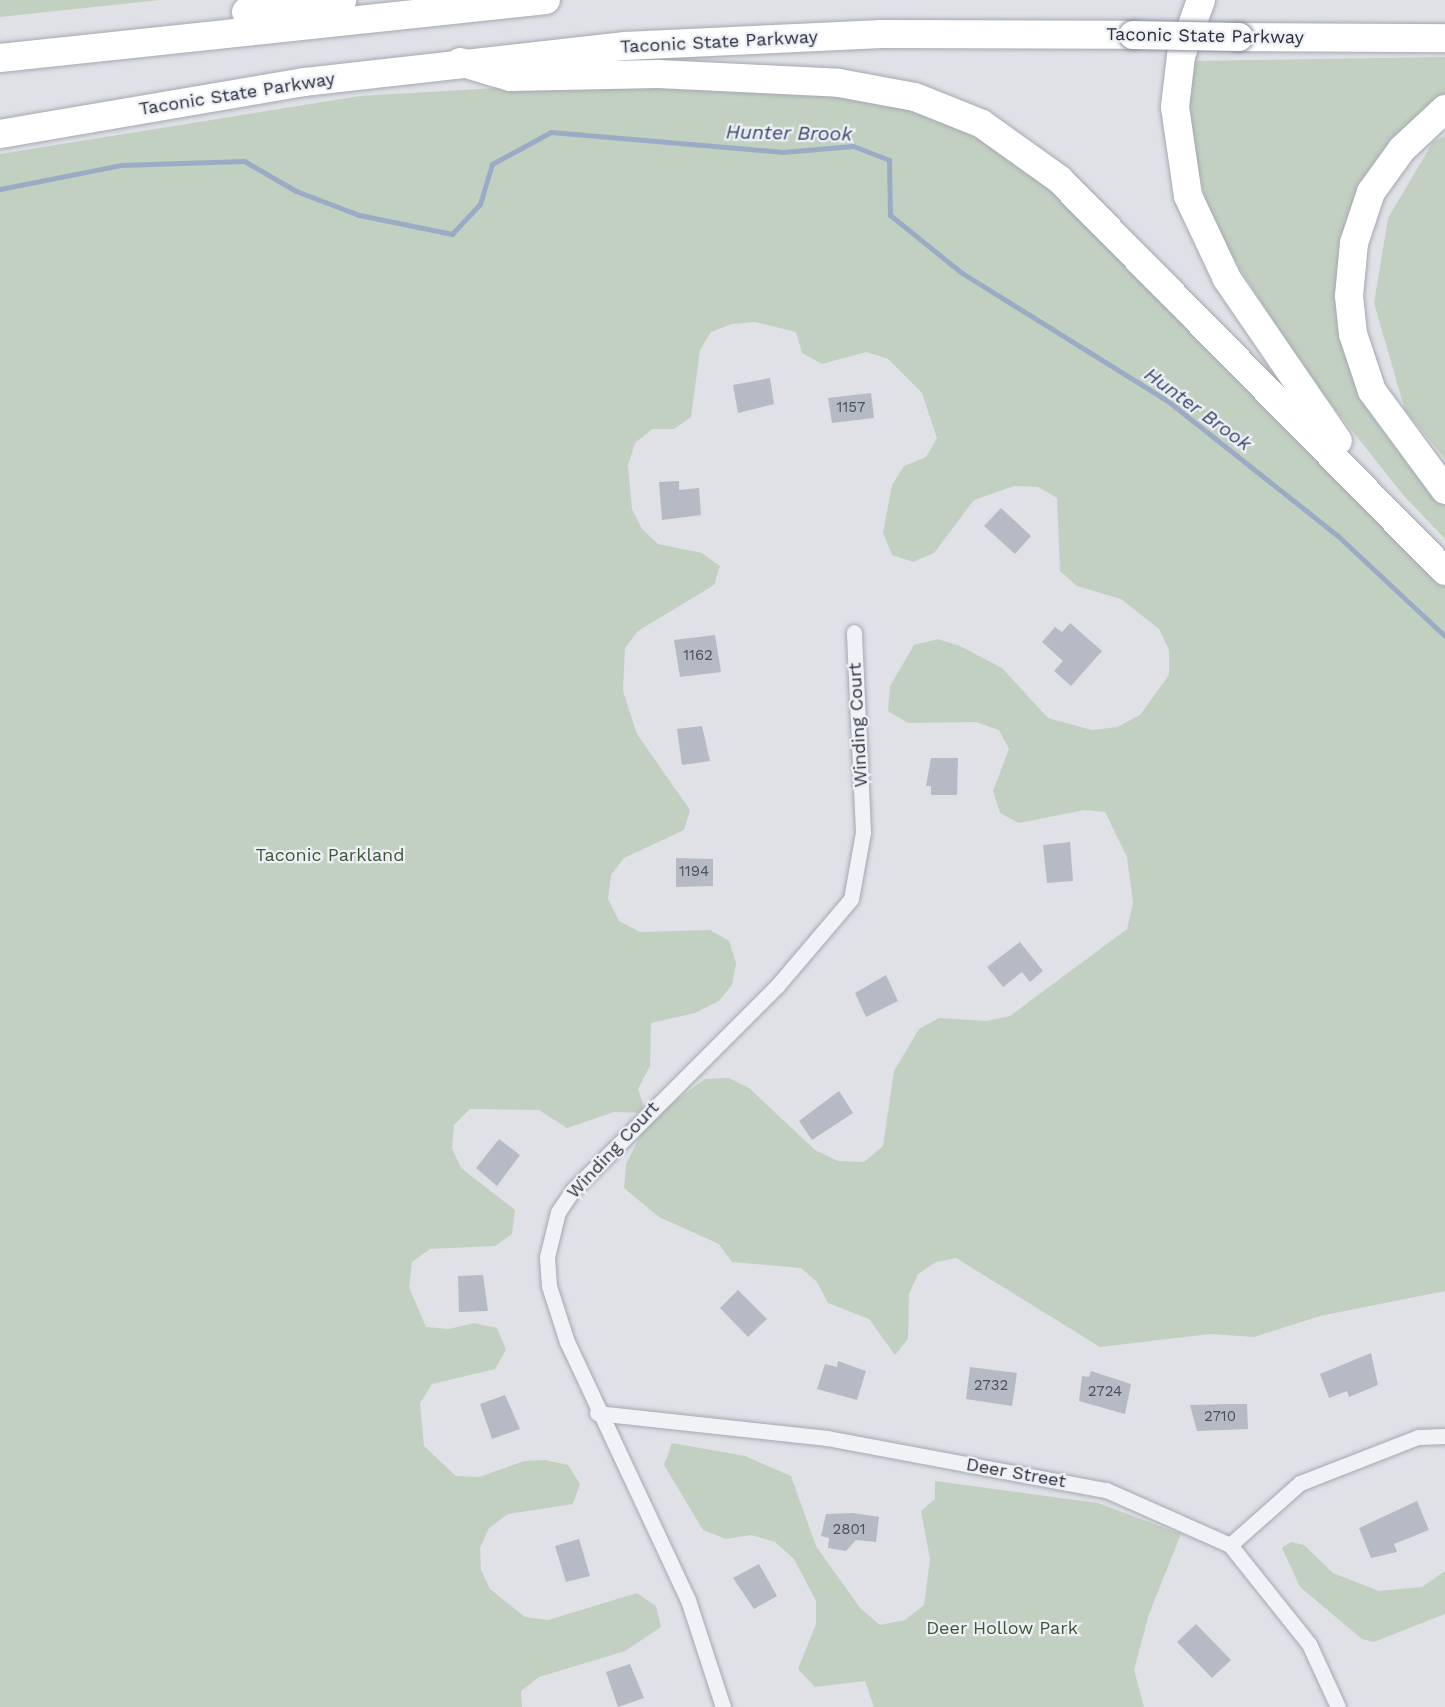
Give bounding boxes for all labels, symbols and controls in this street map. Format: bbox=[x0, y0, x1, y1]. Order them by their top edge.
street label: Taconic State Parkway bbox=[1106, 23, 1304, 49]
street label: Taconic State Parkway bbox=[620, 26, 818, 58]
street label: Taconic State Parkway bbox=[138, 68, 336, 120]
water label: Hunter Brook bbox=[725, 120, 853, 146]
water label: Hunter Brook bbox=[1140, 362, 1256, 456]
house number: 1157 bbox=[837, 399, 865, 417]
house number: 1162 bbox=[683, 647, 713, 665]
street label: Winding Court bbox=[844, 662, 872, 788]
park label: Taconic Parkland bbox=[255, 844, 405, 866]
house number: 1194 bbox=[679, 863, 709, 881]
street label: Winding Court bbox=[563, 1097, 663, 1203]
house number: 2732 bbox=[974, 1377, 1008, 1395]
house number: 2724 bbox=[1088, 1383, 1122, 1401]
house number: 2710 bbox=[1204, 1408, 1236, 1426]
street label: Deer Street bbox=[964, 1454, 1068, 1492]
house number: 2801 bbox=[832, 1521, 866, 1539]
park label: Deer Hollow Park bbox=[926, 1617, 1078, 1639]

